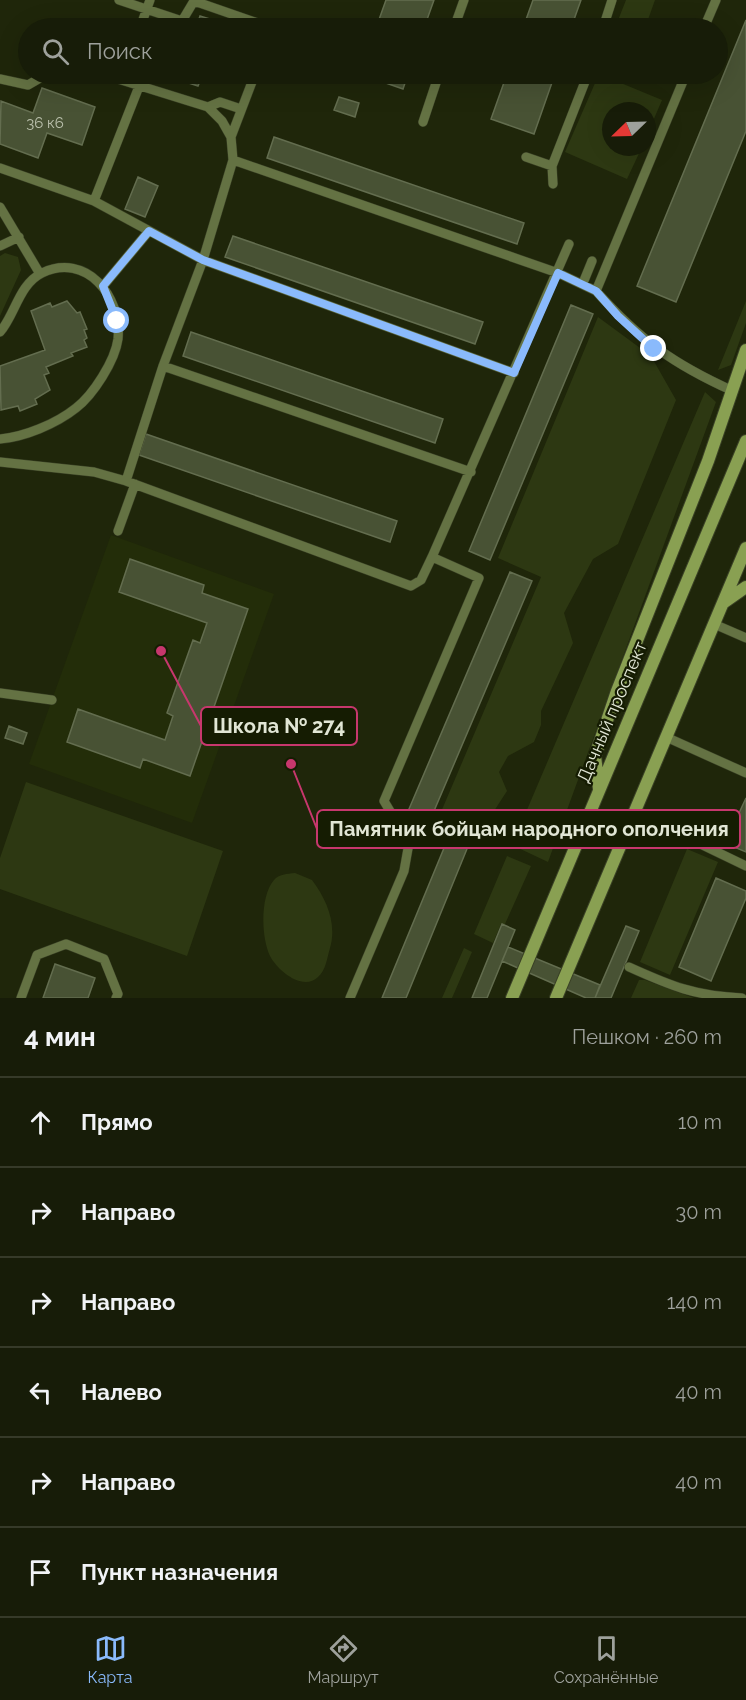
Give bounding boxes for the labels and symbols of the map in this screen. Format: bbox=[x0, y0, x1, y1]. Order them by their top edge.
north arrow bbox=[602, 102, 656, 156]
house number: 36 к6 bbox=[26, 114, 64, 132]
route start bbox=[103, 307, 129, 333]
route end bbox=[640, 335, 666, 361]
street label: Дачный проспект bbox=[572, 638, 651, 786]
callout: Школа № 274 bbox=[201, 707, 357, 745]
text: Школа № 274 bbox=[213, 714, 345, 738]
callout: Памятник бойцам народного ополчения bbox=[317, 810, 740, 848]
text: Памятник бойцам народного ополчения bbox=[329, 817, 729, 841]

